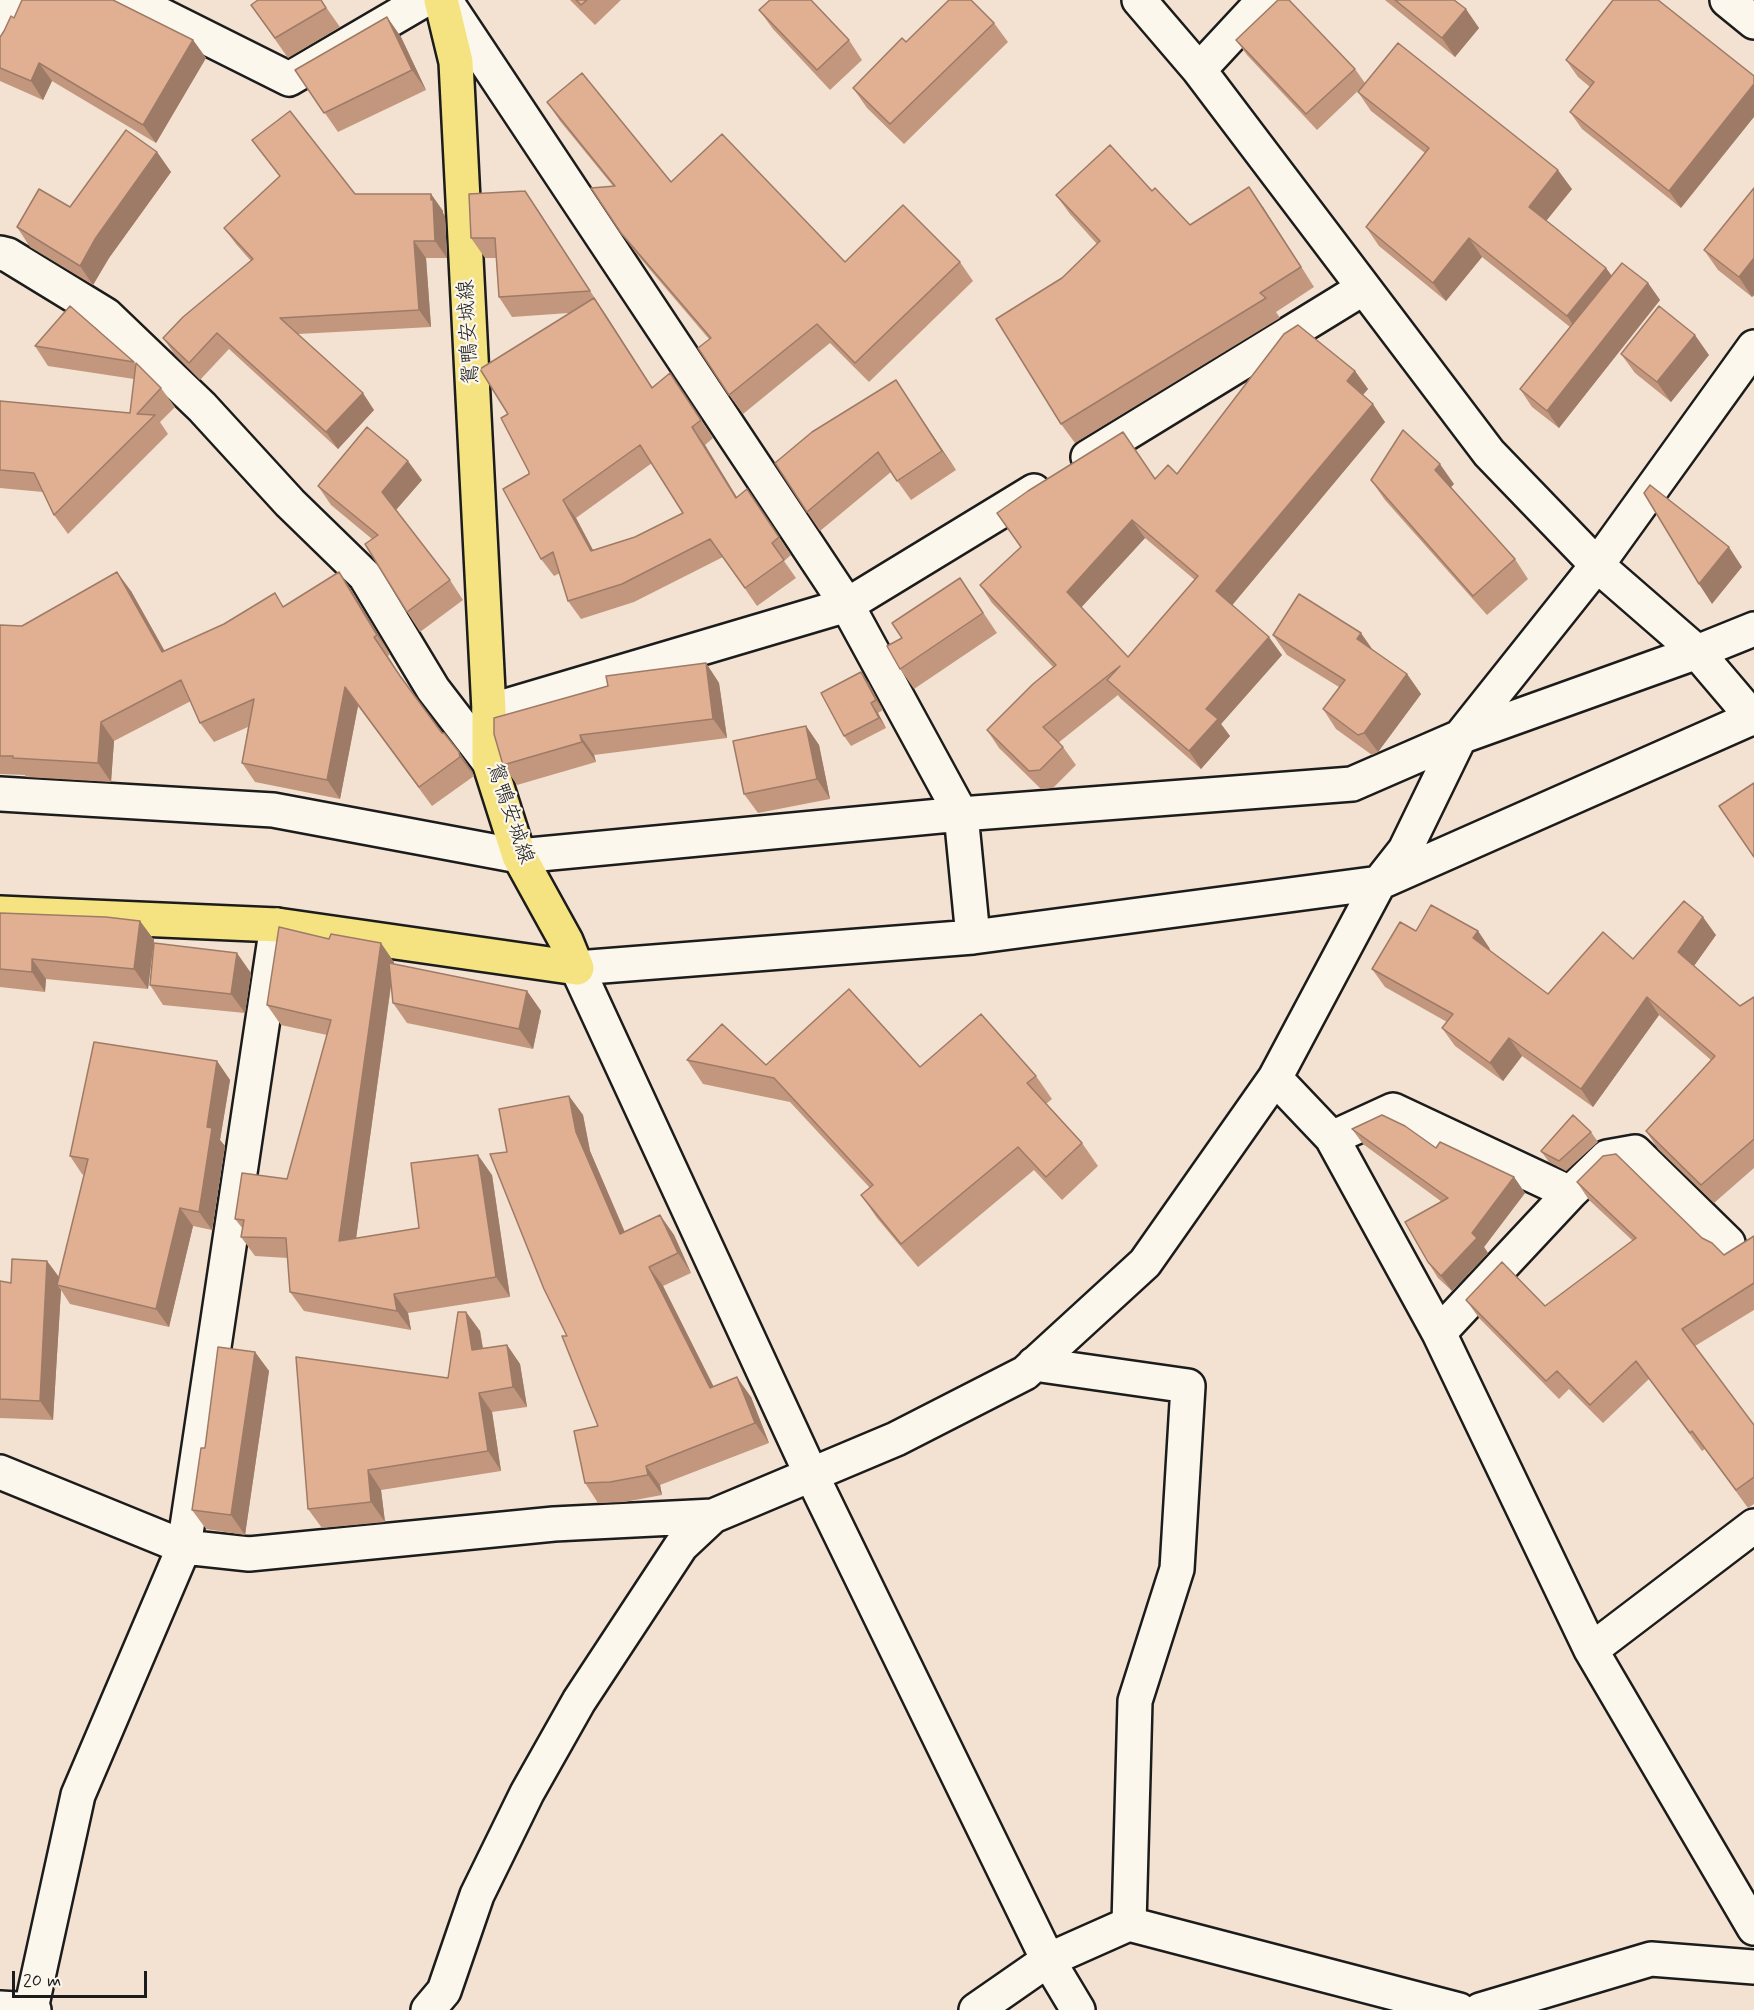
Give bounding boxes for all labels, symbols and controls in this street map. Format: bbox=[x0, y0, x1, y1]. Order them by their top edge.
street label: 鴛鴨安城線 bbox=[455, 279, 485, 385]
street label: 鴛鴨安城線 bbox=[480, 760, 538, 868]
scale bar bbox=[15, 1959, 150, 1997]
text: 20 m bbox=[23, 1969, 61, 1993]

